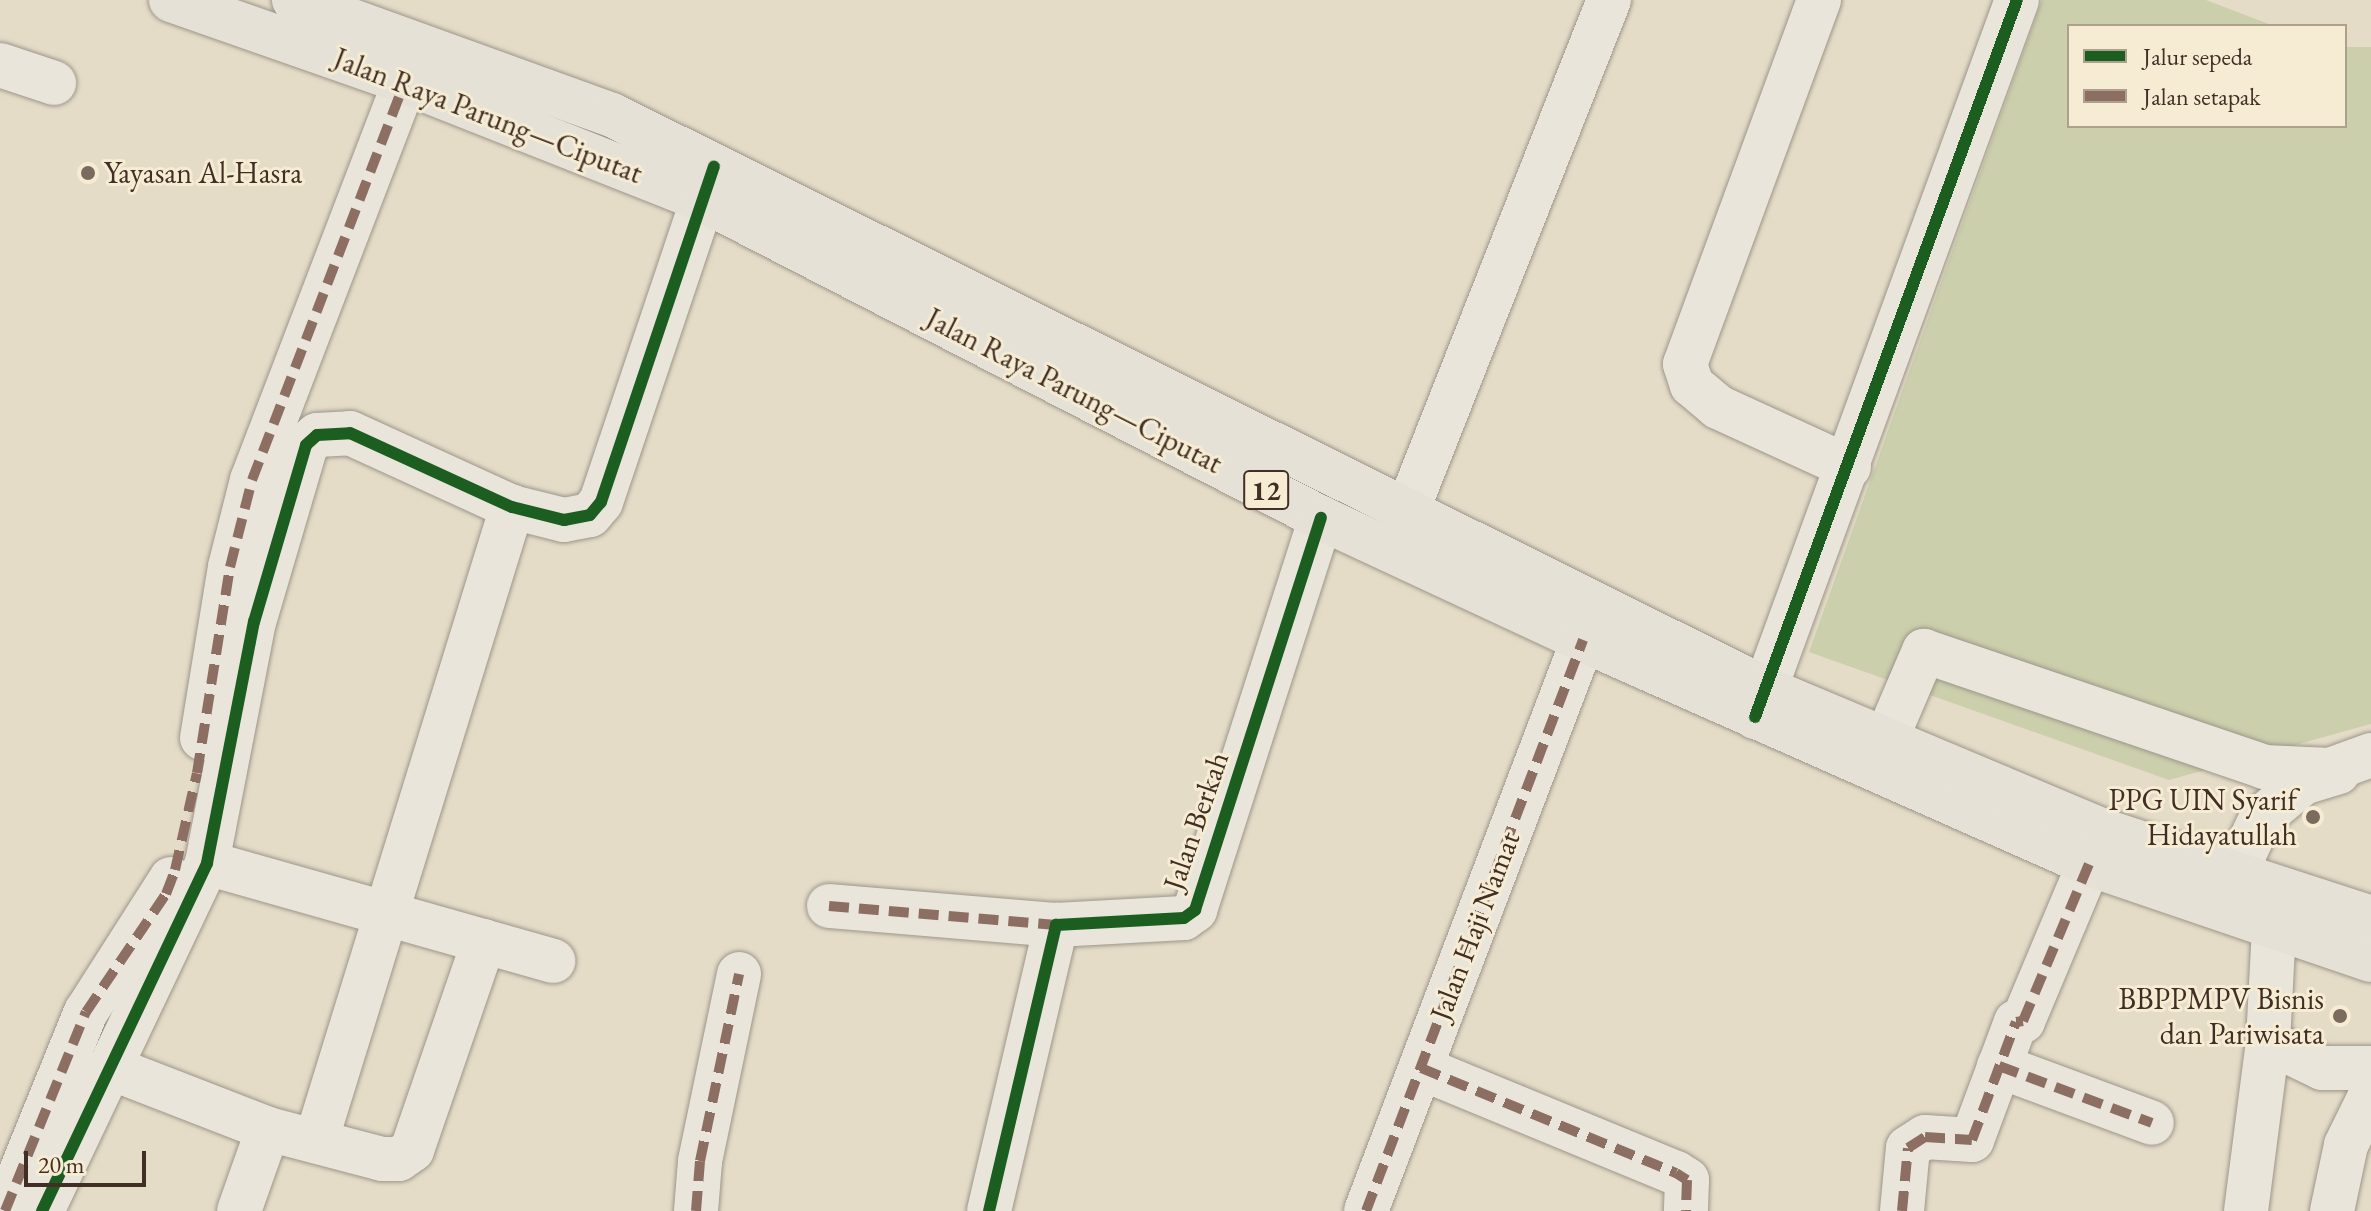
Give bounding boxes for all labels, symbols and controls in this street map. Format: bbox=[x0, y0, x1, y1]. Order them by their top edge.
legend bbox=[2067, 24, 2347, 128]
street label: Jalan Raya Parung—Ciputat bbox=[328, 40, 648, 192]
text: Jalur sepeda bbox=[2143, 41, 2252, 72]
text: Jalan setapak bbox=[2143, 81, 2261, 112]
place label: Yayasan Al-Hasra bbox=[104, 155, 302, 191]
marker: Yayasan Al-Hasra bbox=[79, 164, 97, 182]
street label: Jalan Raya Parung—Ciputat bbox=[920, 301, 1228, 481]
road number: 12 bbox=[1242, 466, 1290, 514]
street label: Jalan Berkah bbox=[1156, 747, 1236, 895]
place label: PPG UIN Syarif Hidayatullah bbox=[2108, 782, 2297, 852]
marker: PPG UIN Syarif Hidayatullah bbox=[2304, 808, 2322, 826]
street label: Jalan Haji Namat bbox=[1422, 826, 1528, 1026]
place label: BBPPMPV Bisnis dan Pariwisata bbox=[2118, 981, 2324, 1052]
marker: BBPPMPV Bisnis dan Pariwisata bbox=[2331, 1007, 2349, 1025]
scale bar bbox=[28, 1135, 150, 1185]
text: 20 m bbox=[38, 1149, 85, 1180]

